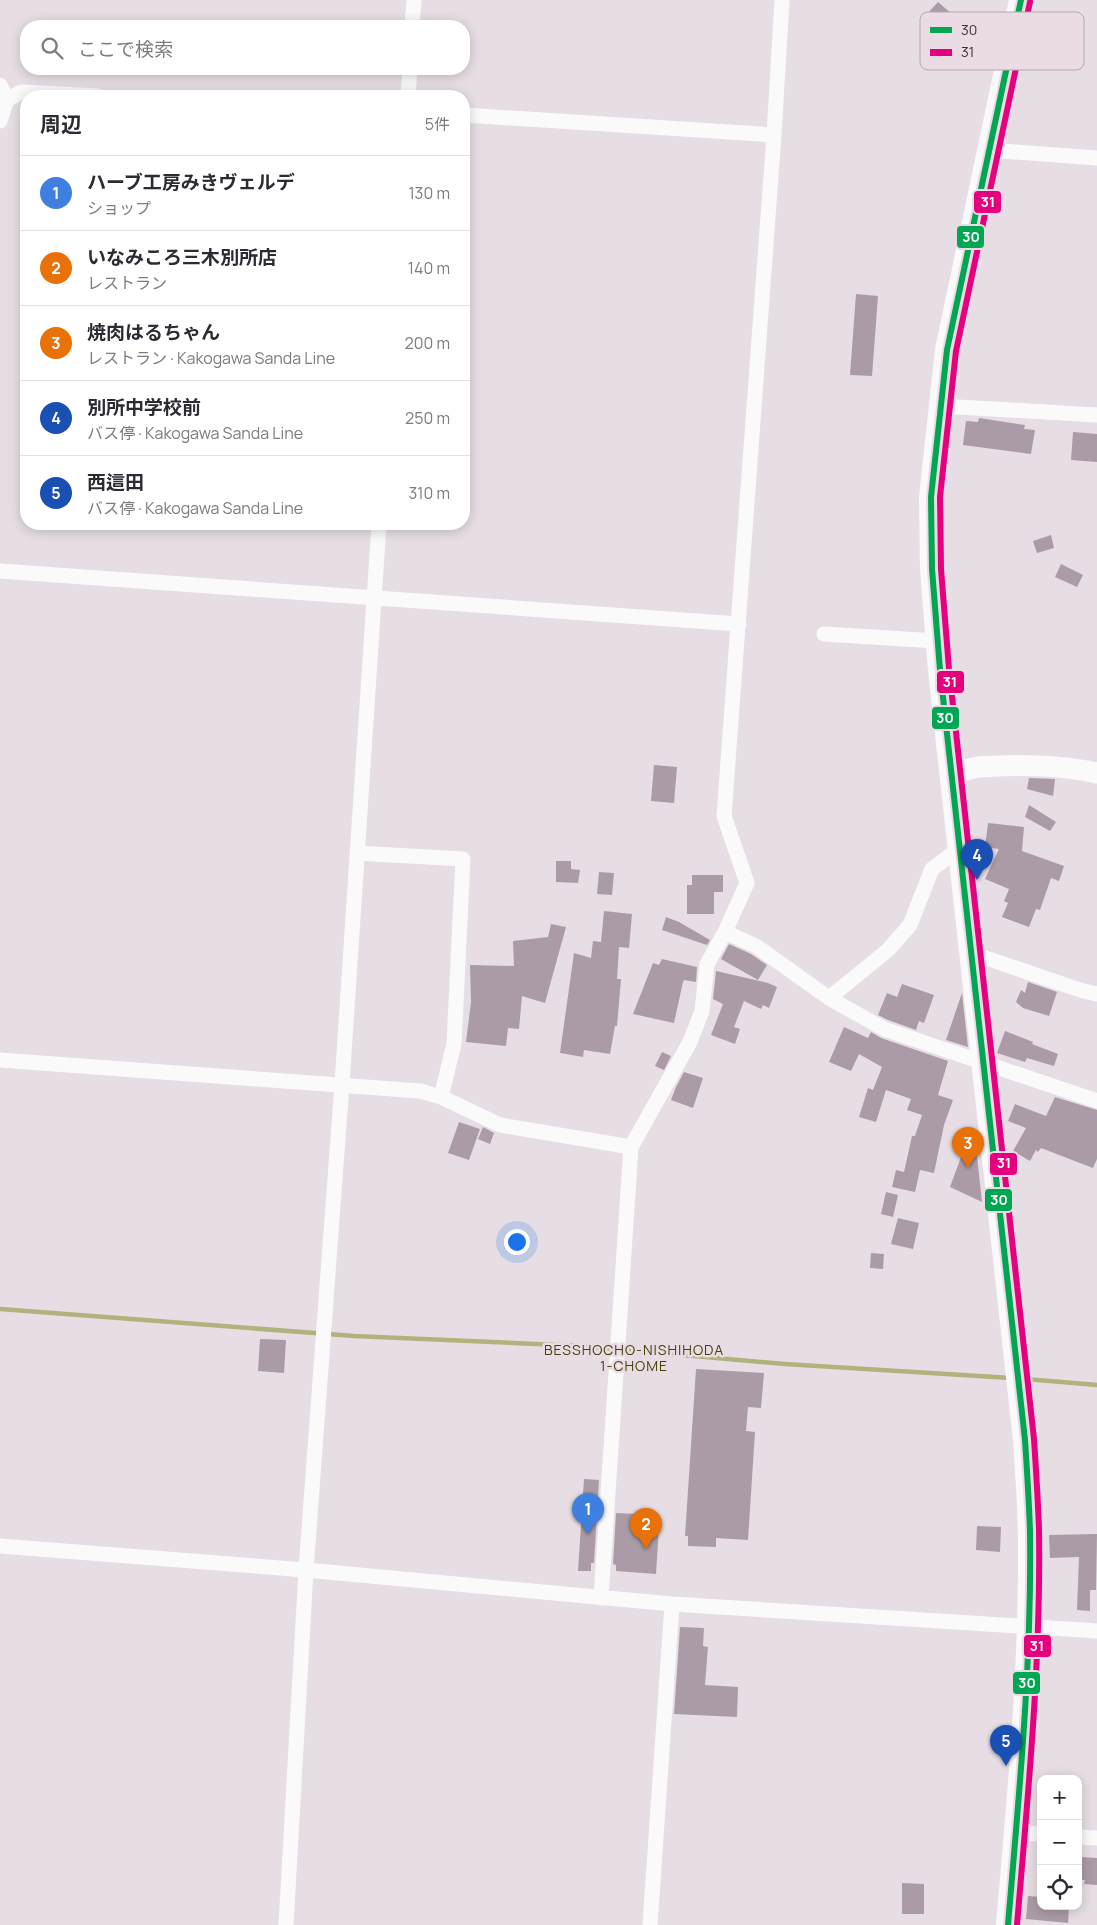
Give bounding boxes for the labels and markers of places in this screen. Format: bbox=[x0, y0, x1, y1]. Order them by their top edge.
pin: 4 bbox=[961, 839, 993, 880]
pin: 3 bbox=[952, 1127, 984, 1168]
pin: 1 bbox=[572, 1493, 604, 1534]
pin: 2 bbox=[630, 1508, 662, 1549]
pin: 5 bbox=[990, 1725, 1022, 1766]

